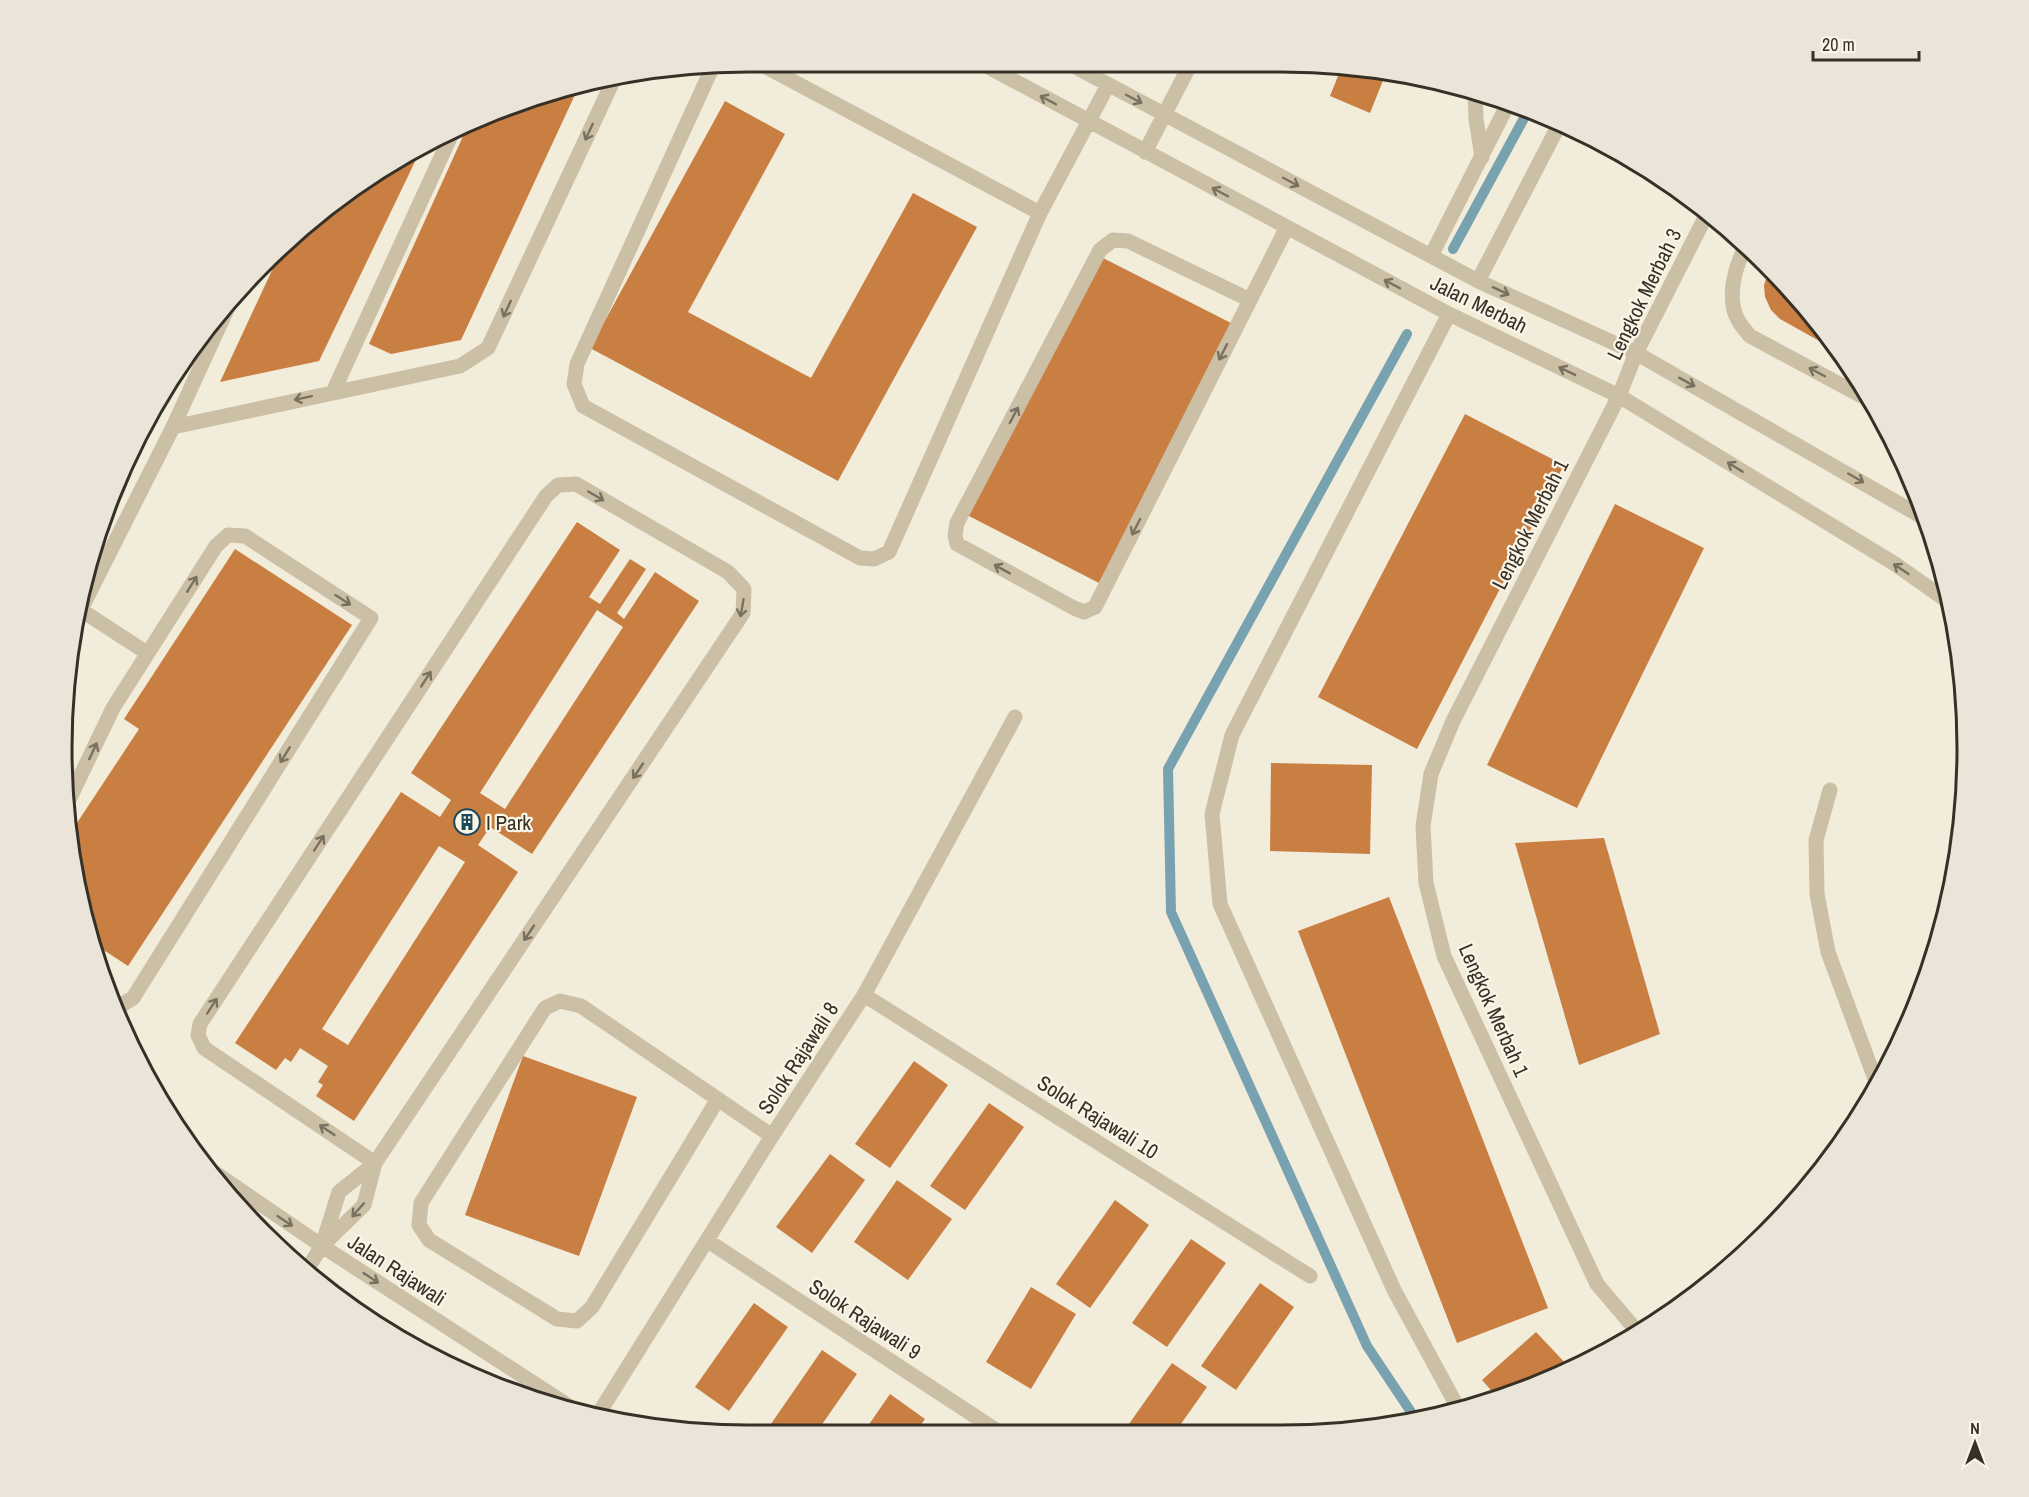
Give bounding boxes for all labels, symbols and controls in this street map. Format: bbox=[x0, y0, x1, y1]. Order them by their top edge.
scale bar bbox=[1813, 24, 1920, 62]
text: 20 m bbox=[1822, 32, 1855, 57]
one-way arrow bbox=[1125, 93, 1142, 105]
one-way arrow bbox=[1040, 94, 1058, 105]
one-way arrow bbox=[583, 123, 594, 141]
one-way arrow bbox=[1281, 177, 1299, 188]
one-way arrow bbox=[1212, 186, 1229, 198]
street label: Lengkok Merbah 3 bbox=[1600, 224, 1688, 364]
street label: Jalan Merbah bbox=[1426, 268, 1532, 340]
one-way arrow bbox=[1384, 278, 1402, 289]
one-way arrow bbox=[1491, 286, 1509, 298]
one-way arrow bbox=[500, 300, 512, 318]
one-way arrow bbox=[1217, 343, 1229, 361]
one-way arrow bbox=[1558, 364, 1576, 376]
one-way arrow bbox=[1809, 366, 1827, 377]
one-way arrow bbox=[1678, 376, 1695, 388]
one-way arrow bbox=[294, 393, 313, 405]
one-way arrow bbox=[1009, 406, 1020, 424]
street label: Lengkok Merbah 1 bbox=[1485, 454, 1575, 594]
one-way arrow bbox=[1727, 460, 1744, 472]
one-way arrow bbox=[1847, 473, 1865, 484]
one-way arrow bbox=[587, 490, 604, 502]
one-way arrow bbox=[1129, 517, 1141, 535]
one-way arrow bbox=[1893, 562, 1910, 574]
one-way arrow bbox=[994, 563, 1011, 575]
one-way arrow bbox=[185, 575, 198, 592]
one-way arrow bbox=[334, 594, 350, 606]
one-way arrow bbox=[736, 598, 747, 617]
one-way arrow bbox=[419, 671, 432, 688]
one-way arrow bbox=[87, 743, 99, 761]
one-way arrow bbox=[279, 746, 291, 763]
one-way arrow bbox=[632, 763, 644, 779]
building icon: I Park bbox=[452, 807, 482, 837]
place label: I Park bbox=[486, 808, 531, 837]
one-way arrow bbox=[313, 835, 325, 851]
one-way arrow bbox=[523, 925, 535, 941]
street label: Lengkok Merbah 1 bbox=[1452, 939, 1536, 1081]
street label: Solok Rajawali 8 bbox=[751, 996, 845, 1120]
one-way arrow bbox=[206, 998, 218, 1015]
street label: Solok Rajawali 10 bbox=[1032, 1068, 1164, 1166]
one-way arrow bbox=[319, 1124, 335, 1136]
one-way arrow bbox=[351, 1201, 365, 1217]
one-way arrow bbox=[276, 1215, 293, 1227]
street label: Jalan Rajawali bbox=[342, 1227, 452, 1313]
one-way arrow bbox=[363, 1272, 379, 1284]
street label: Solok Rajawali 9 bbox=[803, 1272, 927, 1366]
north arrow bbox=[1945, 1413, 2005, 1473]
text: N bbox=[1970, 1417, 1980, 1439]

